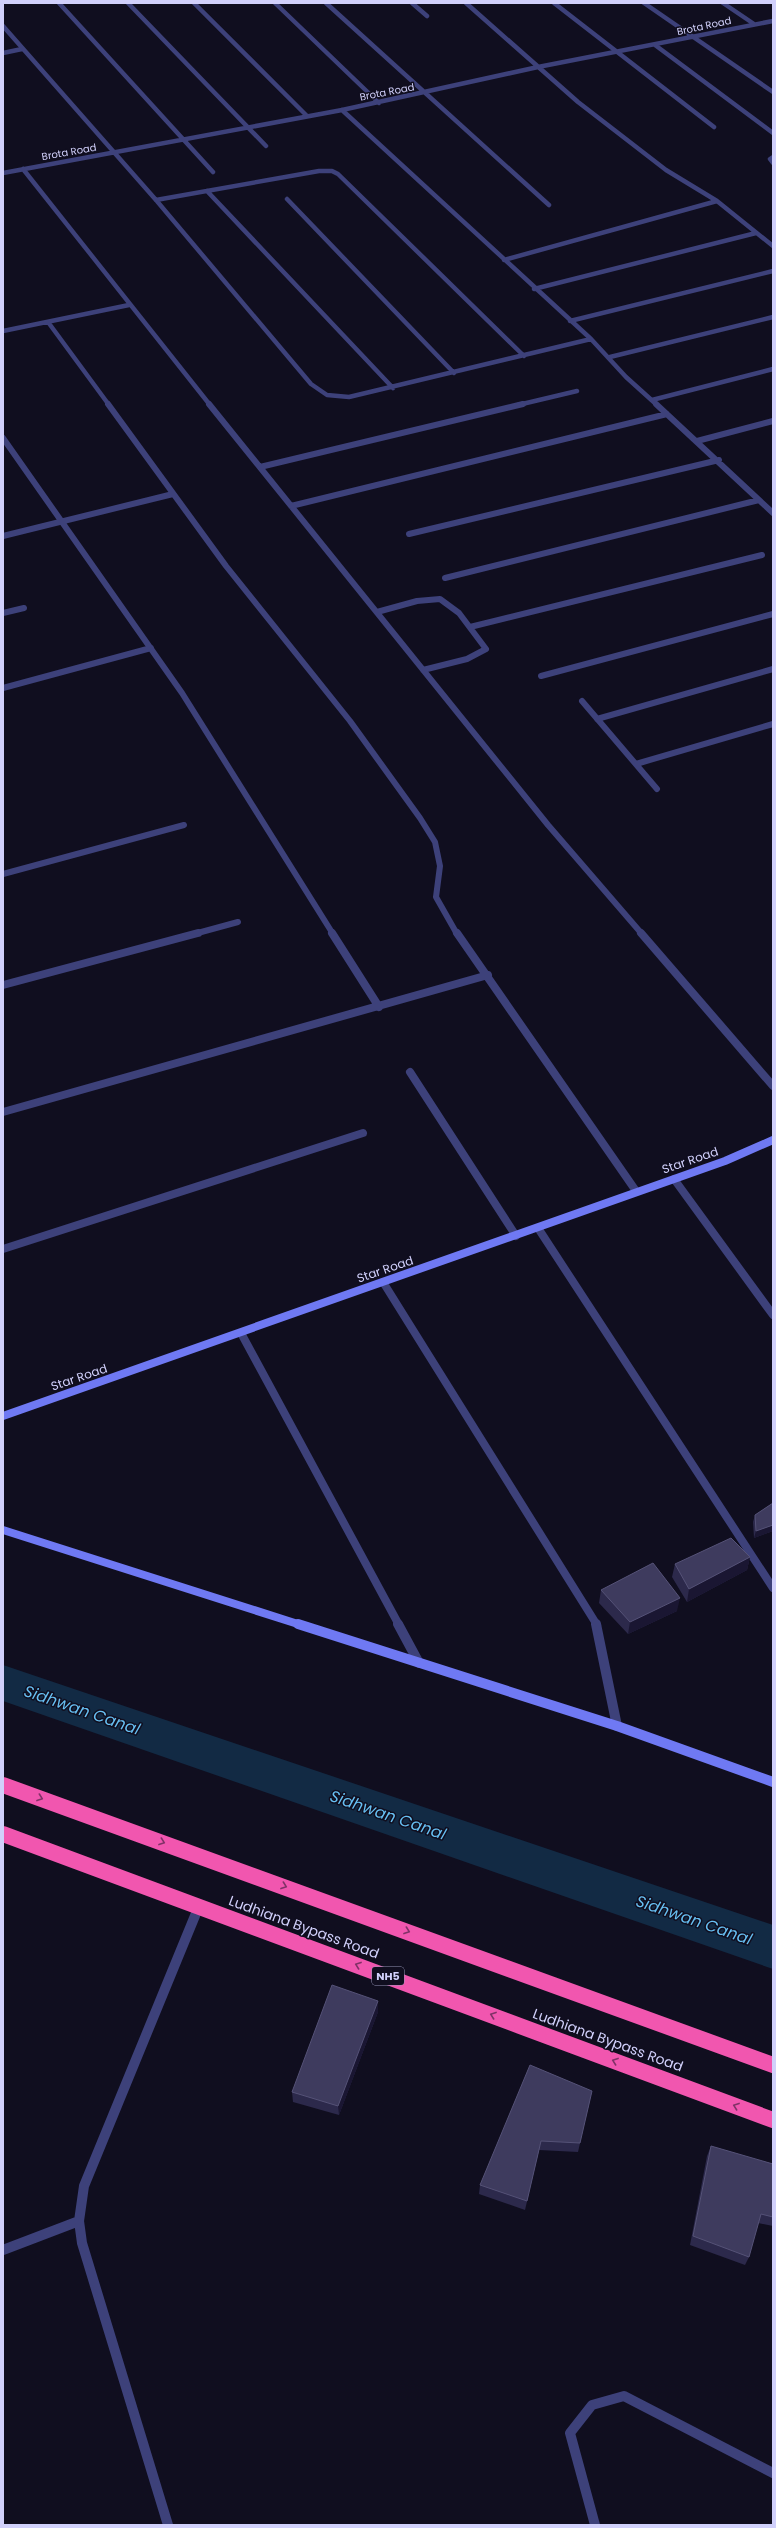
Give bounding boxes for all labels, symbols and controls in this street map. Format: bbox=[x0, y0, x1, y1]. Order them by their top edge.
street label: Brota Road bbox=[675, 13, 733, 39]
street label: Brota Road bbox=[358, 79, 416, 105]
street label: Brota Road bbox=[40, 140, 98, 164]
street label: Star Road bbox=[660, 1142, 720, 1178]
street label: Star Road bbox=[355, 1251, 415, 1287]
street label: Star Road bbox=[49, 1359, 109, 1395]
water label: Sidhwan Canal bbox=[21, 1679, 143, 1741]
water label: Sidhwan Canal bbox=[327, 1784, 449, 1846]
one-way arrow bbox=[36, 1794, 43, 1802]
one-way arrow bbox=[159, 1838, 166, 1846]
one-way arrow bbox=[281, 1882, 288, 1890]
water label: Sidhwan Canal bbox=[633, 1889, 755, 1951]
street label: Ludhiana Bypass Road bbox=[226, 1890, 382, 1964]
one-way arrow bbox=[403, 1926, 410, 1935]
one-way arrow bbox=[355, 1961, 362, 1969]
road number: NH5 bbox=[372, 1967, 404, 1985]
street label: Ludhiana Bypass Road bbox=[530, 2003, 686, 2077]
one-way arrow bbox=[489, 2012, 496, 2020]
one-way arrow bbox=[611, 2057, 618, 2065]
one-way arrow bbox=[733, 2103, 740, 2111]

